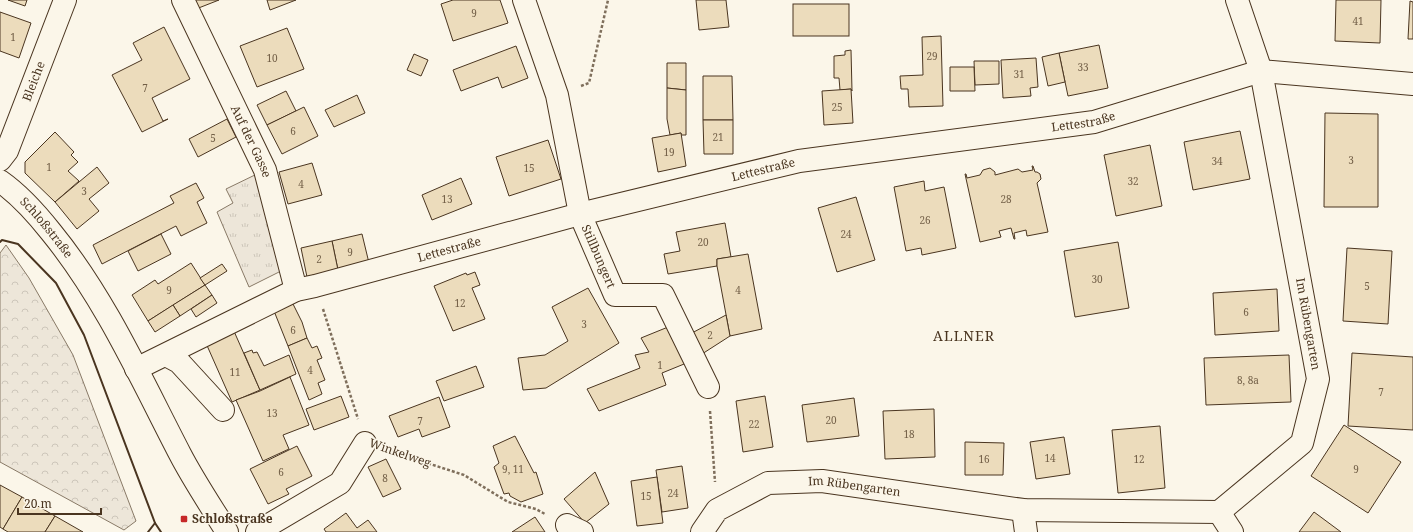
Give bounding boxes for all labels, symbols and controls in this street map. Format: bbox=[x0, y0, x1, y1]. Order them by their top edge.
house number: 9 bbox=[471, 6, 477, 20]
house number: 41 bbox=[1352, 14, 1364, 28]
house number: 1 bbox=[10, 30, 16, 44]
house number: 29 bbox=[926, 49, 938, 63]
house number: 10 bbox=[266, 51, 278, 65]
street label: Bleiche bbox=[18, 59, 49, 104]
house number: 33 bbox=[1077, 60, 1089, 74]
house number: 31 bbox=[1013, 67, 1025, 81]
house number: 7 bbox=[142, 81, 148, 95]
house number: 25 bbox=[831, 100, 843, 114]
street label: Auf der Gasse bbox=[227, 102, 276, 179]
street label: Lettestraße bbox=[1050, 107, 1117, 136]
house number: 6 bbox=[290, 124, 296, 138]
house number: 21 bbox=[712, 130, 724, 144]
house number: 5 bbox=[210, 131, 216, 145]
house number: 19 bbox=[663, 145, 675, 159]
street label: Lettestraße bbox=[730, 153, 797, 185]
house number: 3 bbox=[1348, 153, 1354, 167]
house number: 34 bbox=[1211, 154, 1223, 168]
house number: 1 bbox=[46, 160, 52, 174]
house number: 15 bbox=[523, 161, 535, 175]
house number: 32 bbox=[1127, 174, 1139, 188]
house number: 4 bbox=[298, 177, 304, 191]
house number: 3 bbox=[81, 184, 87, 198]
house number: 13 bbox=[441, 192, 453, 206]
house number: 28 bbox=[1000, 192, 1012, 206]
street label: Schloßstraße bbox=[16, 193, 77, 261]
house number: 26 bbox=[919, 213, 931, 227]
street label: Stillbungert bbox=[578, 222, 620, 291]
house number: 24 bbox=[840, 227, 852, 241]
street label: Lettestraße bbox=[416, 232, 483, 266]
house number: 20 bbox=[697, 235, 709, 249]
house number: 9 bbox=[347, 245, 353, 259]
house number: 2 bbox=[316, 252, 322, 266]
house number: 30 bbox=[1091, 272, 1103, 286]
street label: Im Rübengarten bbox=[1292, 277, 1325, 372]
house number: 5 bbox=[1364, 279, 1370, 293]
house number: 9 bbox=[166, 283, 172, 297]
house number: 4 bbox=[735, 283, 741, 297]
house number: 12 bbox=[454, 296, 466, 310]
house number: 6 bbox=[1243, 305, 1249, 319]
house number: 3 bbox=[581, 317, 587, 331]
house number: 6 bbox=[290, 323, 296, 337]
district label: ALLNER bbox=[933, 326, 995, 345]
house number: 2 bbox=[707, 328, 713, 342]
house number: 1 bbox=[657, 358, 663, 372]
house number: 4 bbox=[307, 363, 313, 377]
house number: 11 bbox=[229, 365, 241, 379]
house number: 8, 8a bbox=[1237, 373, 1259, 387]
house number: 7 bbox=[1378, 385, 1384, 399]
house number: 13 bbox=[266, 406, 278, 420]
house number: 20 bbox=[825, 413, 837, 427]
house number: 7 bbox=[417, 414, 423, 428]
house number: 22 bbox=[748, 417, 760, 431]
house number: 18 bbox=[903, 427, 915, 441]
street label: Winkelweg bbox=[367, 434, 434, 471]
house number: 14 bbox=[1044, 451, 1056, 465]
house number: 16 bbox=[978, 452, 990, 466]
house number: 12 bbox=[1133, 452, 1145, 466]
house number: 9, 11 bbox=[502, 462, 524, 476]
house number: 9 bbox=[1353, 462, 1359, 476]
house number: 6 bbox=[278, 465, 284, 479]
house number: 8 bbox=[382, 471, 388, 485]
street label: Im Rübengarten bbox=[808, 472, 902, 500]
house number: 24 bbox=[667, 486, 679, 500]
house number: 15 bbox=[640, 489, 652, 503]
scale bar bbox=[18, 490, 101, 516]
text: 20 m bbox=[24, 495, 52, 512]
place label: Schloßstraße bbox=[192, 510, 273, 527]
marker: Schloßstraße bbox=[179, 514, 189, 524]

